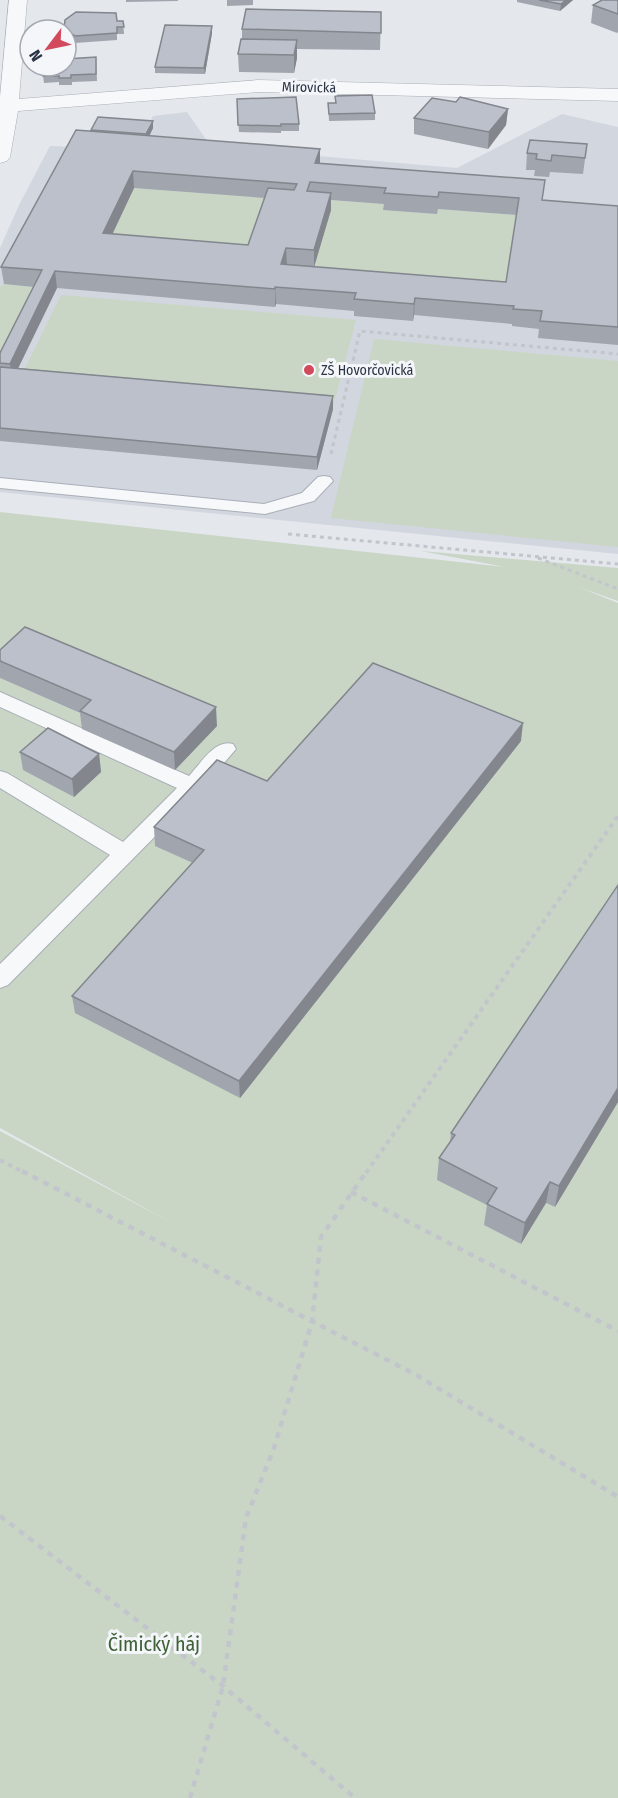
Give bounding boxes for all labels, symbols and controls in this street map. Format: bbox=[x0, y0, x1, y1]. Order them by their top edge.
north arrow bbox=[18, 18, 78, 78]
text: N bbox=[25, 47, 46, 65]
street label: Mirovická bbox=[282, 79, 336, 96]
place label: ZŠ Hovorčovická bbox=[321, 361, 414, 379]
marker: ZŠ Hovorčovická bbox=[302, 363, 316, 377]
park label: Čimický háj bbox=[108, 1632, 200, 1656]

